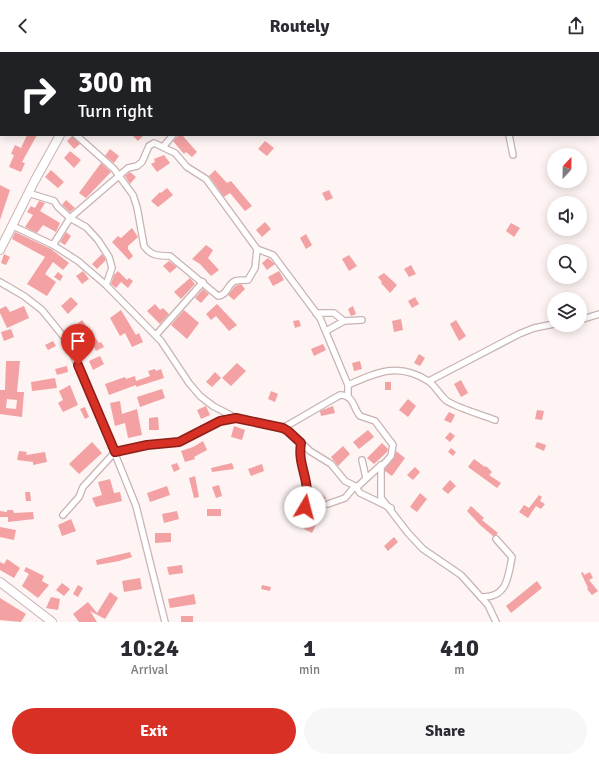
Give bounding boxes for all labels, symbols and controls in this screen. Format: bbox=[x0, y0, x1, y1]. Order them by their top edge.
icon: back bbox=[12, 15, 34, 37]
text: Routely bbox=[270, 15, 329, 37]
icon: share bbox=[565, 15, 587, 37]
text: 300 m bbox=[78, 66, 152, 100]
icon: right bbox=[12, 68, 64, 120]
text: Turn right bbox=[78, 100, 153, 122]
north arrow bbox=[547, 148, 587, 188]
map controls bbox=[547, 148, 587, 332]
button: sound bbox=[547, 196, 587, 236]
button: search bbox=[547, 244, 587, 284]
button: layers bbox=[547, 292, 587, 332]
pin bbox=[61, 324, 95, 365]
icon: arrive bbox=[67, 330, 89, 352]
position arrow bbox=[284, 486, 326, 528]
text: 10:24 bbox=[120, 633, 179, 663]
text: 1 bbox=[303, 633, 316, 663]
text: 410 bbox=[440, 633, 479, 663]
text: Arrival bbox=[131, 662, 168, 678]
text: min bbox=[299, 662, 320, 678]
text: m bbox=[454, 662, 465, 678]
button: Exit bbox=[12, 708, 296, 754]
button: Share bbox=[304, 708, 587, 754]

